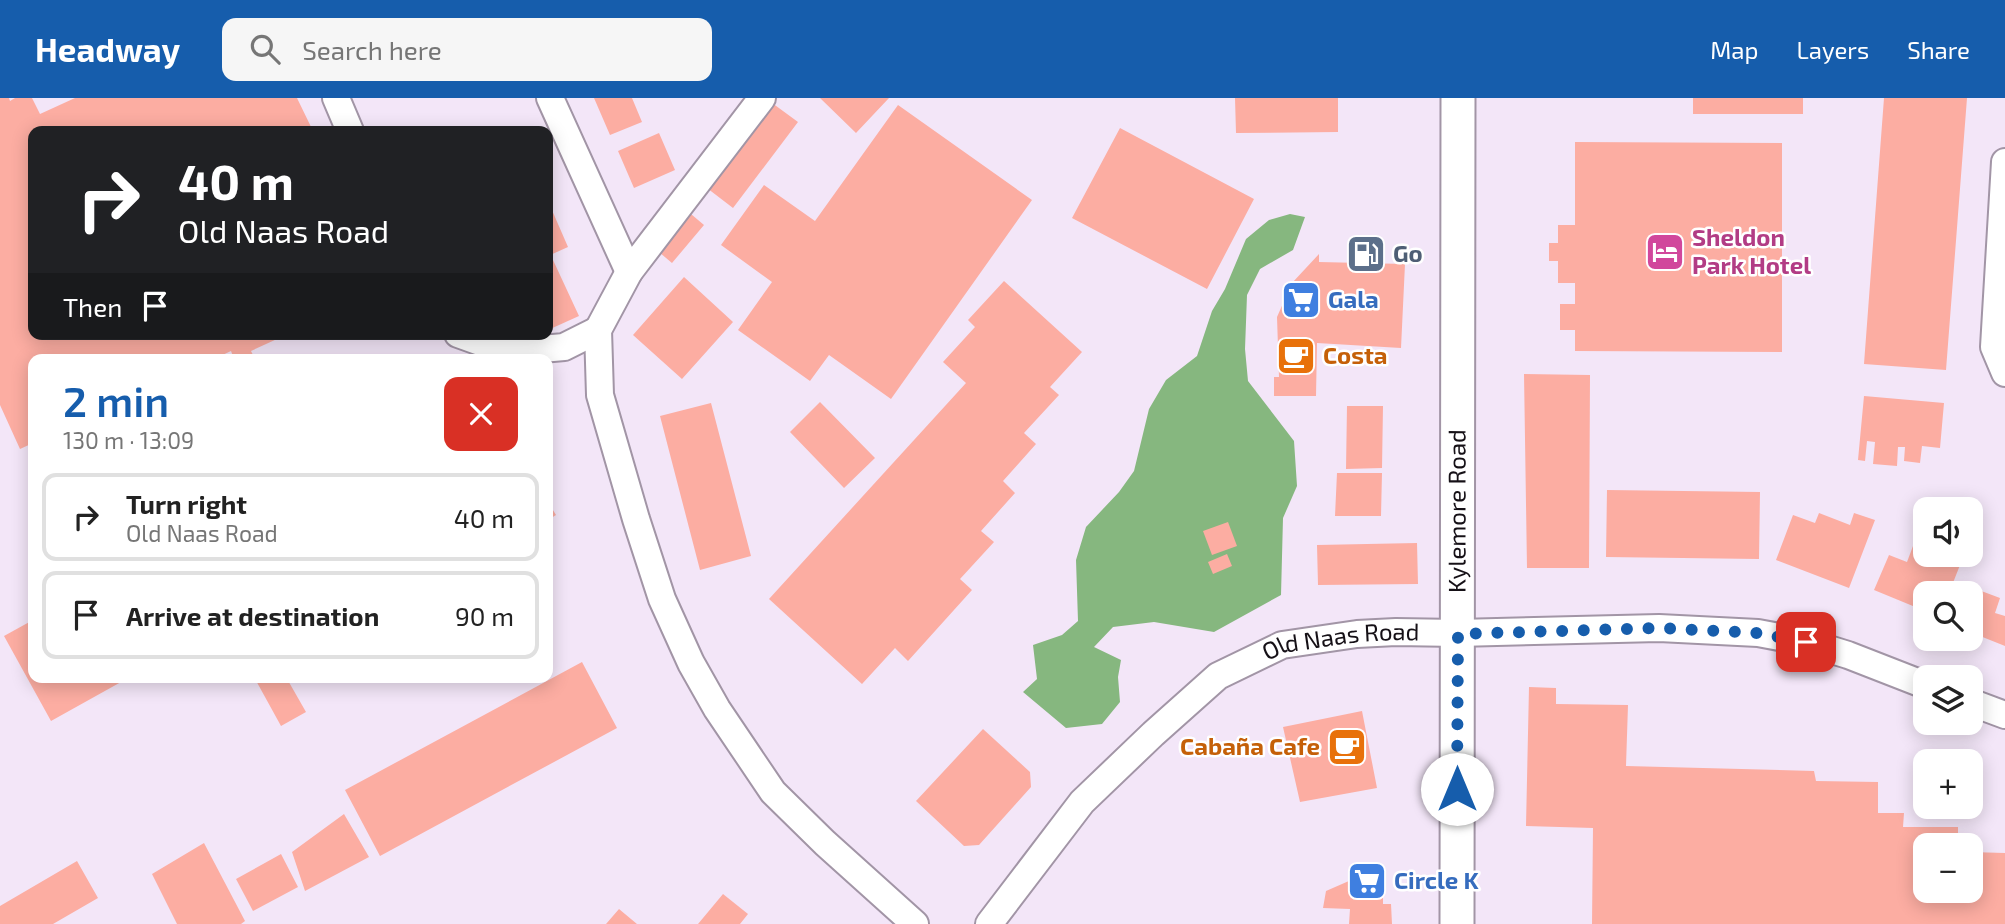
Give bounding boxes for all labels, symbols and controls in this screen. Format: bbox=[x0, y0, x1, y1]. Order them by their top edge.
search box bbox=[222, 18, 712, 81]
text: Headway bbox=[35, 29, 180, 69]
icon: search bbox=[246, 30, 284, 68]
text: Search here bbox=[302, 34, 442, 65]
text: Map bbox=[1710, 35, 1758, 64]
text: Layers bbox=[1796, 35, 1869, 64]
text: Share bbox=[1907, 35, 1970, 64]
text: 40 m bbox=[178, 151, 294, 210]
icon: right bbox=[63, 154, 154, 245]
text: Old Naas Road bbox=[178, 211, 389, 249]
place label: Sheldon Park Hotel bbox=[1692, 222, 1811, 279]
hotel icon: Sheldon Park Hotel bbox=[1644, 231, 1686, 273]
fuel station icon: Go bbox=[1345, 233, 1387, 275]
place label: Go bbox=[1393, 238, 1423, 267]
supermarket icon: Gala bbox=[1280, 279, 1322, 321]
place label: Gala bbox=[1328, 284, 1379, 313]
icon: arrive bbox=[136, 287, 174, 325]
text: Then bbox=[63, 291, 122, 322]
cafe icon: Costa bbox=[1275, 335, 1317, 377]
place label: Costa bbox=[1323, 340, 1388, 369]
text: 2 min bbox=[63, 375, 169, 425]
button: close bbox=[444, 377, 518, 451]
text: 130 m · 13:09 bbox=[63, 426, 194, 454]
street label: Kylemore Road bbox=[1441, 429, 1471, 593]
text: Turn right bbox=[126, 488, 247, 519]
map controls bbox=[1913, 497, 1983, 903]
button: sound bbox=[1913, 497, 1983, 567]
icon: right bbox=[67, 498, 105, 536]
text: 40 m bbox=[454, 502, 514, 533]
text: Old Naas Road bbox=[126, 519, 278, 547]
button: search bbox=[1913, 581, 1983, 651]
icon: arrive bbox=[67, 596, 105, 634]
text: Arrive at destination bbox=[126, 600, 379, 631]
text: 90 m bbox=[455, 600, 514, 631]
pin bbox=[1776, 612, 1836, 672]
street label: Old Naas Road bbox=[1257, 616, 1420, 665]
icon: arrive bbox=[1787, 623, 1825, 661]
button: layers bbox=[1913, 665, 1983, 735]
cafe icon: Cabaña Cafe bbox=[1326, 726, 1368, 768]
place label: Cabaña Cafe bbox=[1180, 731, 1320, 760]
button: + bbox=[1913, 749, 1983, 819]
position arrow bbox=[1420, 752, 1494, 826]
button: − bbox=[1913, 833, 1983, 903]
supermarket icon: Circle K bbox=[1346, 860, 1388, 902]
place label: Circle K bbox=[1394, 865, 1480, 894]

